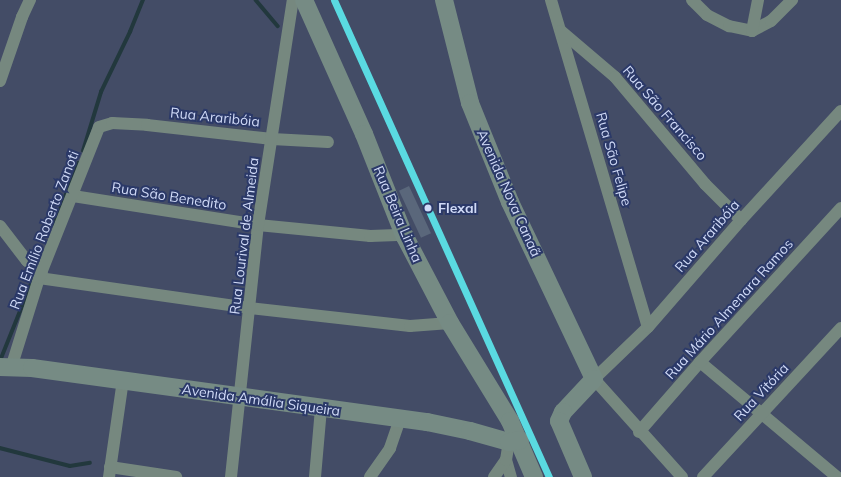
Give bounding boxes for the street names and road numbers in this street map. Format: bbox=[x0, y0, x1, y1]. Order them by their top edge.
street label: Rua São Francisco bbox=[619, 62, 711, 164]
street label: Rua Araribóia bbox=[169, 104, 261, 130]
street label: Rua São Felipe bbox=[593, 110, 635, 208]
street label: Avenida Nova Canaã bbox=[473, 127, 545, 259]
street label: Rua Emílio Roberto Zanoti bbox=[6, 148, 82, 312]
street label: Rua Lourival de Almeida bbox=[226, 157, 262, 315]
street label: Rua Beira Linha bbox=[370, 163, 426, 265]
street label: Rua São Benedito bbox=[110, 179, 228, 213]
street label: Rua Araribóia bbox=[671, 197, 743, 275]
street label: Rua Mário Almenara Ramos bbox=[662, 235, 796, 383]
street label: Rua Vitória bbox=[730, 360, 792, 424]
street label: Avenida Amália Siqueira bbox=[181, 381, 341, 419]

